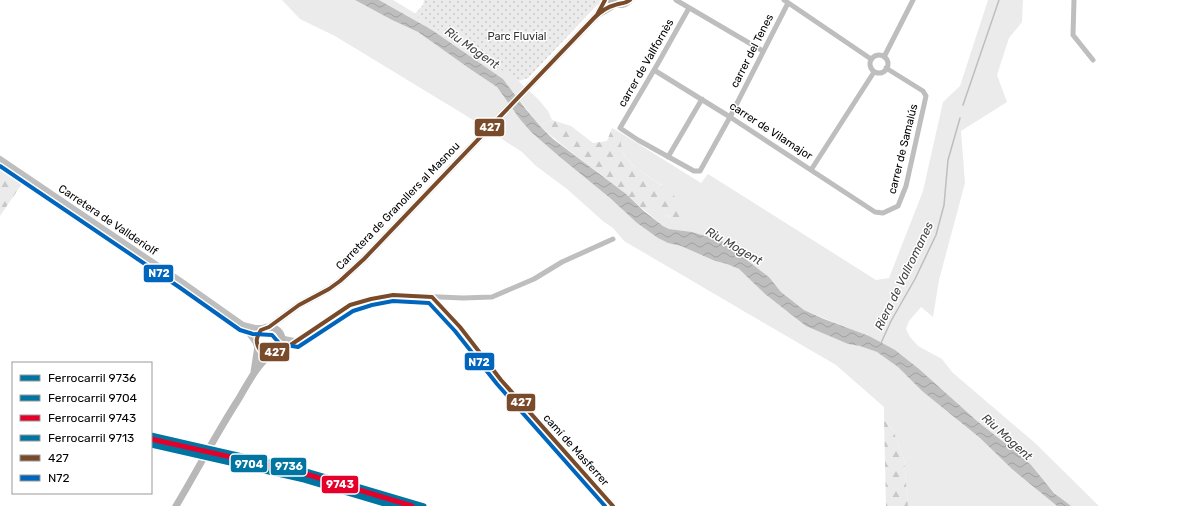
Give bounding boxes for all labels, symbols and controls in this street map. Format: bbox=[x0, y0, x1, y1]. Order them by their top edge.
street label: carrer del Tenes bbox=[728, 12, 776, 90]
street label: carrer de Vallfornès bbox=[616, 16, 677, 109]
water label: Riu Mogent bbox=[442, 24, 502, 72]
park label: Parc Fluvial bbox=[487, 30, 547, 43]
street label: carrer de Vilamajor bbox=[727, 99, 816, 163]
street label: carrer de Samalús bbox=[886, 102, 921, 195]
line badge: 427 bbox=[474, 118, 505, 137]
text: 427 bbox=[480, 121, 501, 134]
street label: Carretera de Granollers al Masnou bbox=[333, 139, 463, 273]
street label: Carretera de Vallderiolf bbox=[56, 182, 161, 259]
water label: Riera de Vallromanes bbox=[872, 220, 936, 332]
water label: Riu Mogent bbox=[703, 224, 765, 268]
line badge: N72 bbox=[143, 264, 174, 283]
text: N72 bbox=[148, 267, 170, 280]
line badge: 427 bbox=[259, 342, 290, 362]
text: 427 bbox=[265, 346, 286, 359]
line badge: N72 bbox=[464, 352, 495, 371]
text: N72 bbox=[468, 356, 490, 369]
legend bbox=[12, 362, 152, 494]
text: Ferrocarril 9736 bbox=[48, 371, 136, 385]
text: Ferrocarril 9704 bbox=[48, 391, 138, 405]
line badge: 427 bbox=[506, 393, 536, 412]
text: 427 bbox=[511, 396, 532, 409]
text: Ferrocarril 9743 bbox=[48, 411, 136, 425]
street label: camí de Masferrer bbox=[540, 411, 612, 489]
water label: Riu Mogent bbox=[979, 411, 1035, 464]
text: Ferrocarril 9713 bbox=[48, 431, 134, 445]
text: 427 bbox=[48, 451, 69, 465]
line badge: 9704 bbox=[230, 454, 268, 473]
line badge: 9736 bbox=[270, 457, 307, 476]
text: 9704 bbox=[235, 458, 264, 471]
text: 9736 bbox=[275, 460, 303, 473]
text: N72 bbox=[48, 471, 70, 485]
line badge: 9743 bbox=[321, 475, 359, 494]
text: 9743 bbox=[326, 478, 354, 491]

